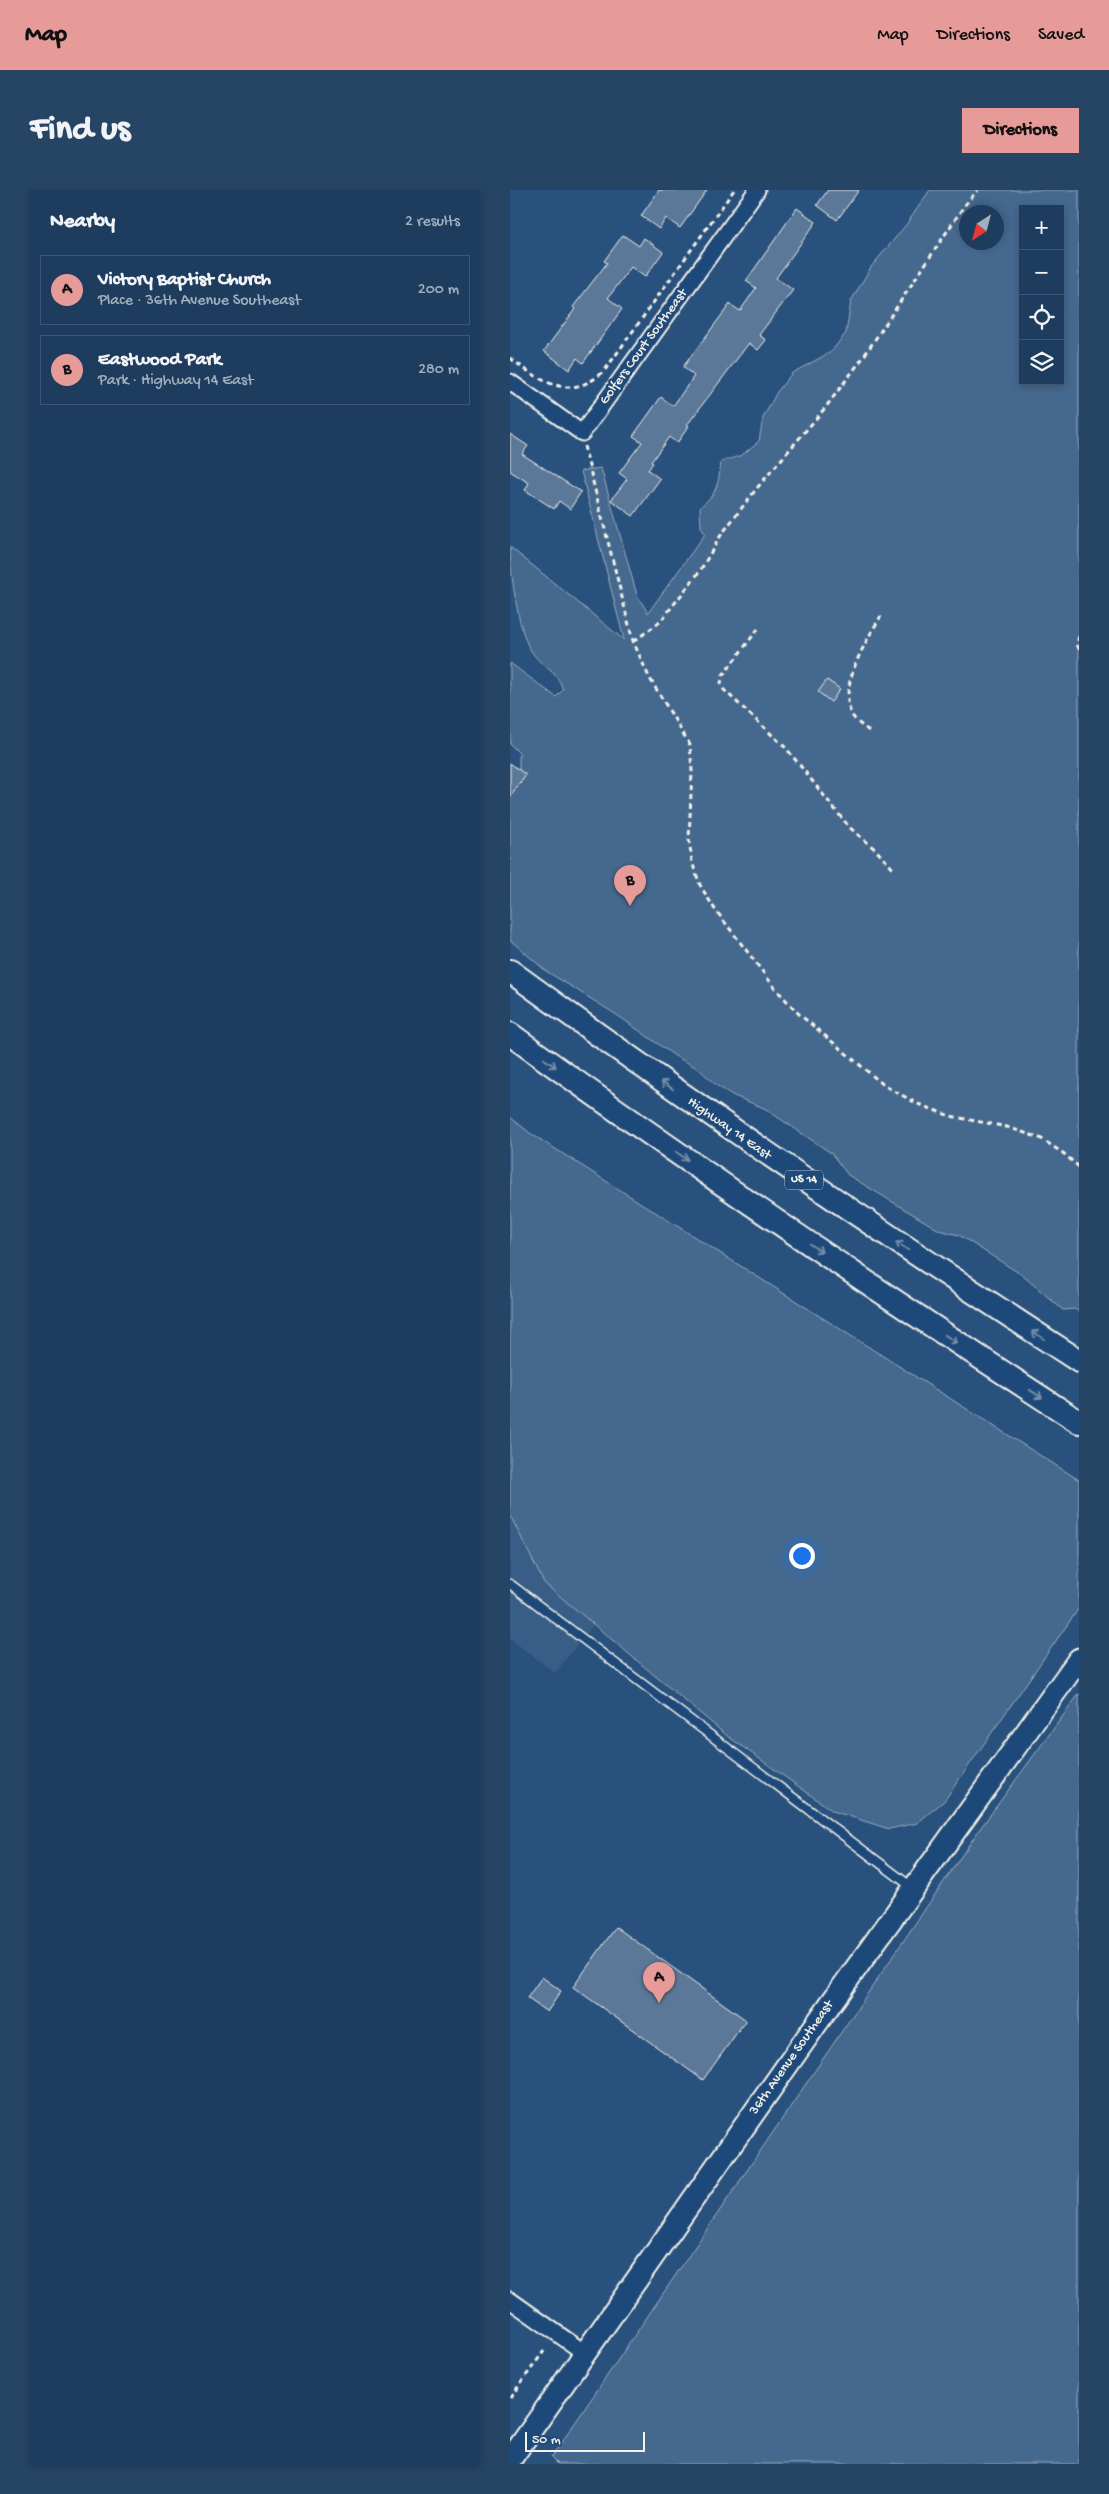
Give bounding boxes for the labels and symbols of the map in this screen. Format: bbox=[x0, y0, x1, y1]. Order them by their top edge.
north arrow bbox=[959, 205, 1004, 250]
street label: Golfers Court Southeast bbox=[596, 285, 692, 408]
pin: B bbox=[614, 865, 646, 906]
one-way arrow bbox=[542, 1058, 556, 1068]
one-way arrow bbox=[660, 1080, 674, 1090]
street label: Highway 14 East bbox=[684, 1094, 775, 1165]
one-way arrow bbox=[675, 1151, 689, 1161]
road number: US 14 bbox=[785, 1170, 823, 1190]
one-way arrow bbox=[895, 1241, 909, 1251]
one-way arrow bbox=[809, 1243, 823, 1253]
one-way arrow bbox=[1031, 1329, 1045, 1340]
one-way arrow bbox=[944, 1334, 958, 1344]
one-way arrow bbox=[1029, 1389, 1043, 1399]
your location bbox=[789, 1543, 815, 1569]
pin: A bbox=[643, 1962, 675, 2003]
street label: 36th Avenue Southeast bbox=[746, 1996, 839, 2119]
scale bar bbox=[525, 2429, 645, 2452]

